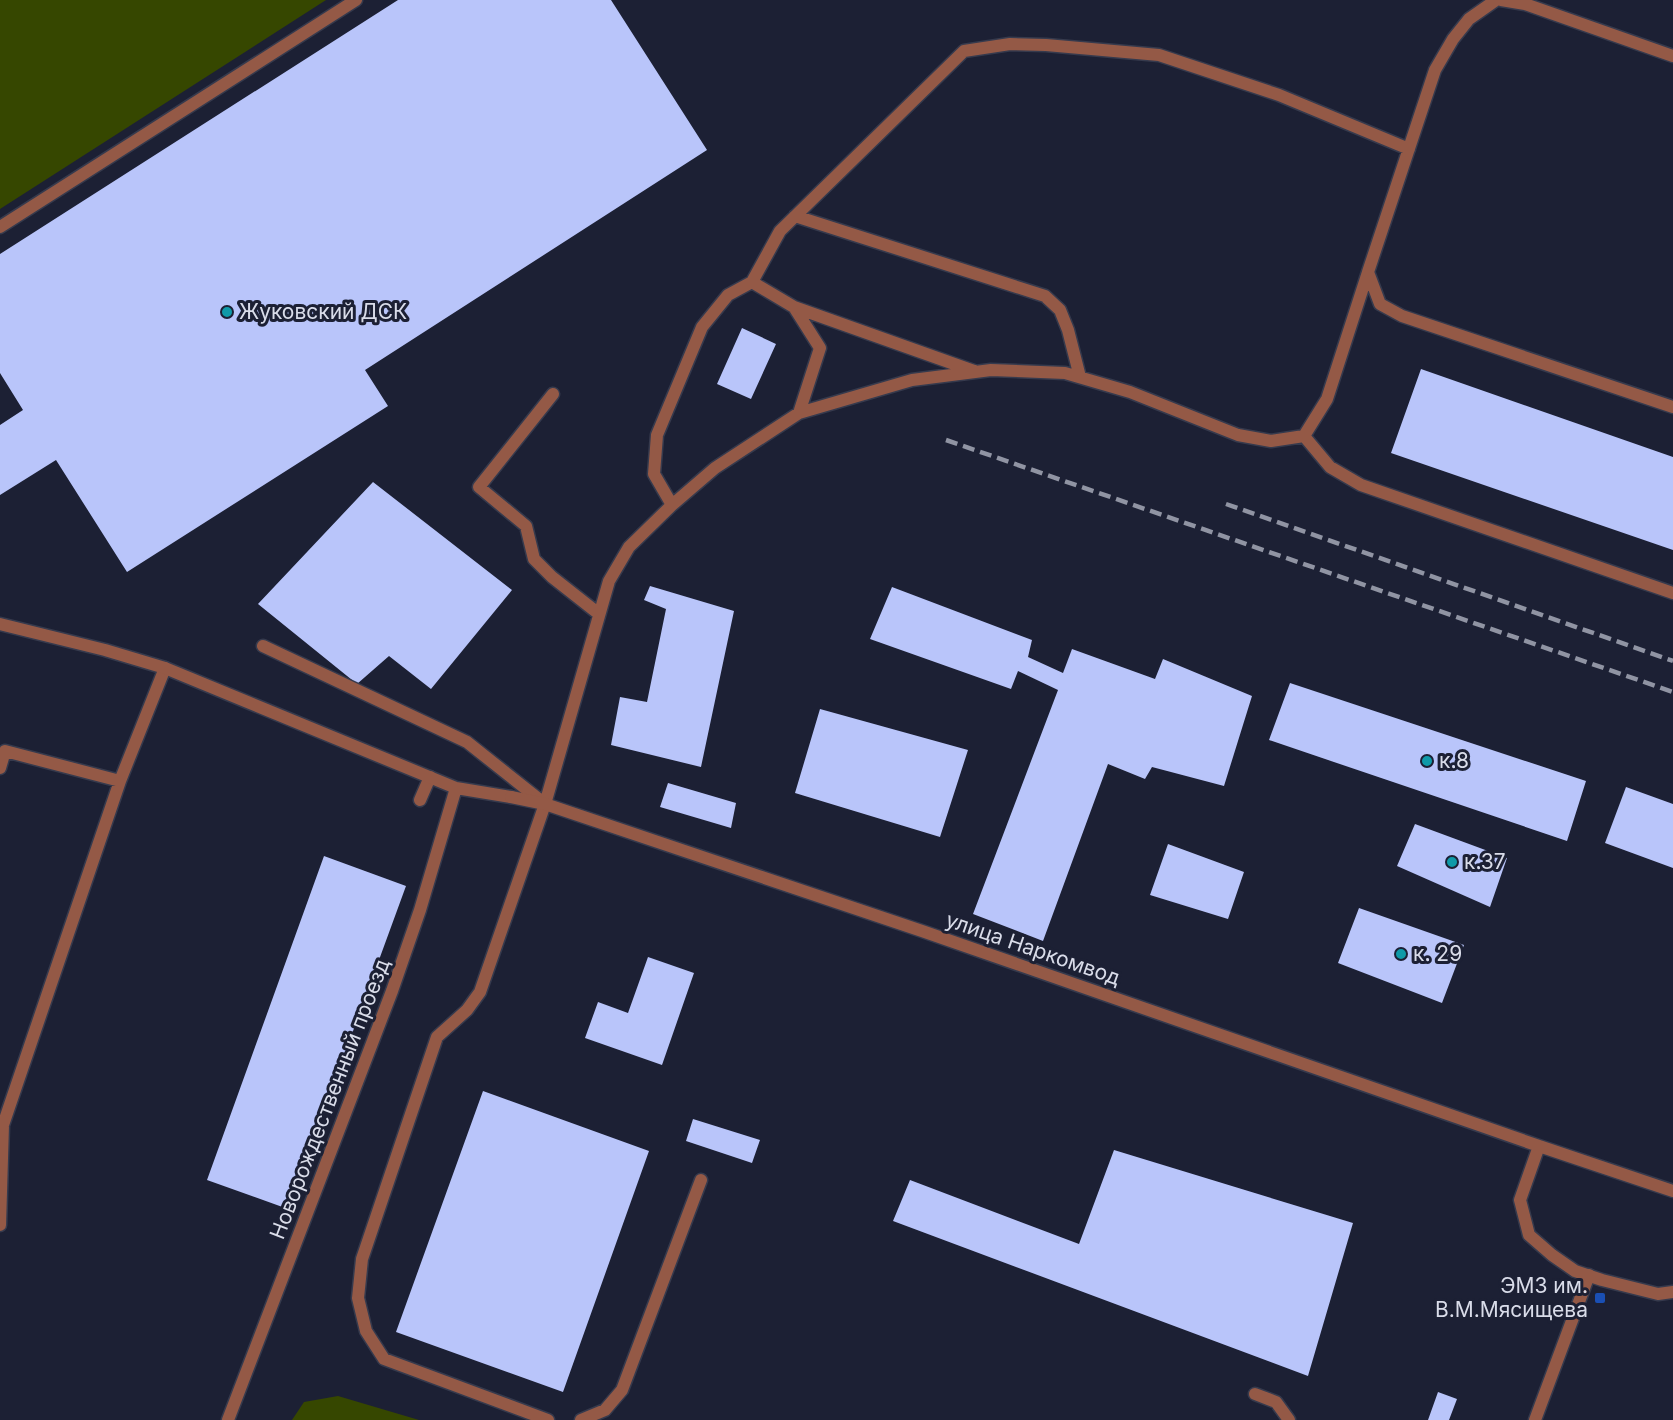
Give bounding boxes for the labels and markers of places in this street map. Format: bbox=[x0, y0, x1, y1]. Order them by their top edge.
place label: Жуковский ДСК bbox=[239, 299, 407, 324]
marker: Жуковский ДСК bbox=[220, 305, 234, 319]
place label: к.8 bbox=[1439, 748, 1469, 773]
marker: к.8 bbox=[1420, 754, 1434, 768]
place label: к.37 bbox=[1464, 849, 1506, 874]
marker: к.37 bbox=[1445, 855, 1459, 869]
place label: к. 29 bbox=[1413, 941, 1462, 966]
marker: к. 29 bbox=[1394, 947, 1408, 961]
place label: ЭМЗ им. В.М.Мясищева bbox=[1435, 1273, 1588, 1322]
marker: ЭМЗ им. В.М.Мясищева bbox=[1593, 1291, 1607, 1305]

